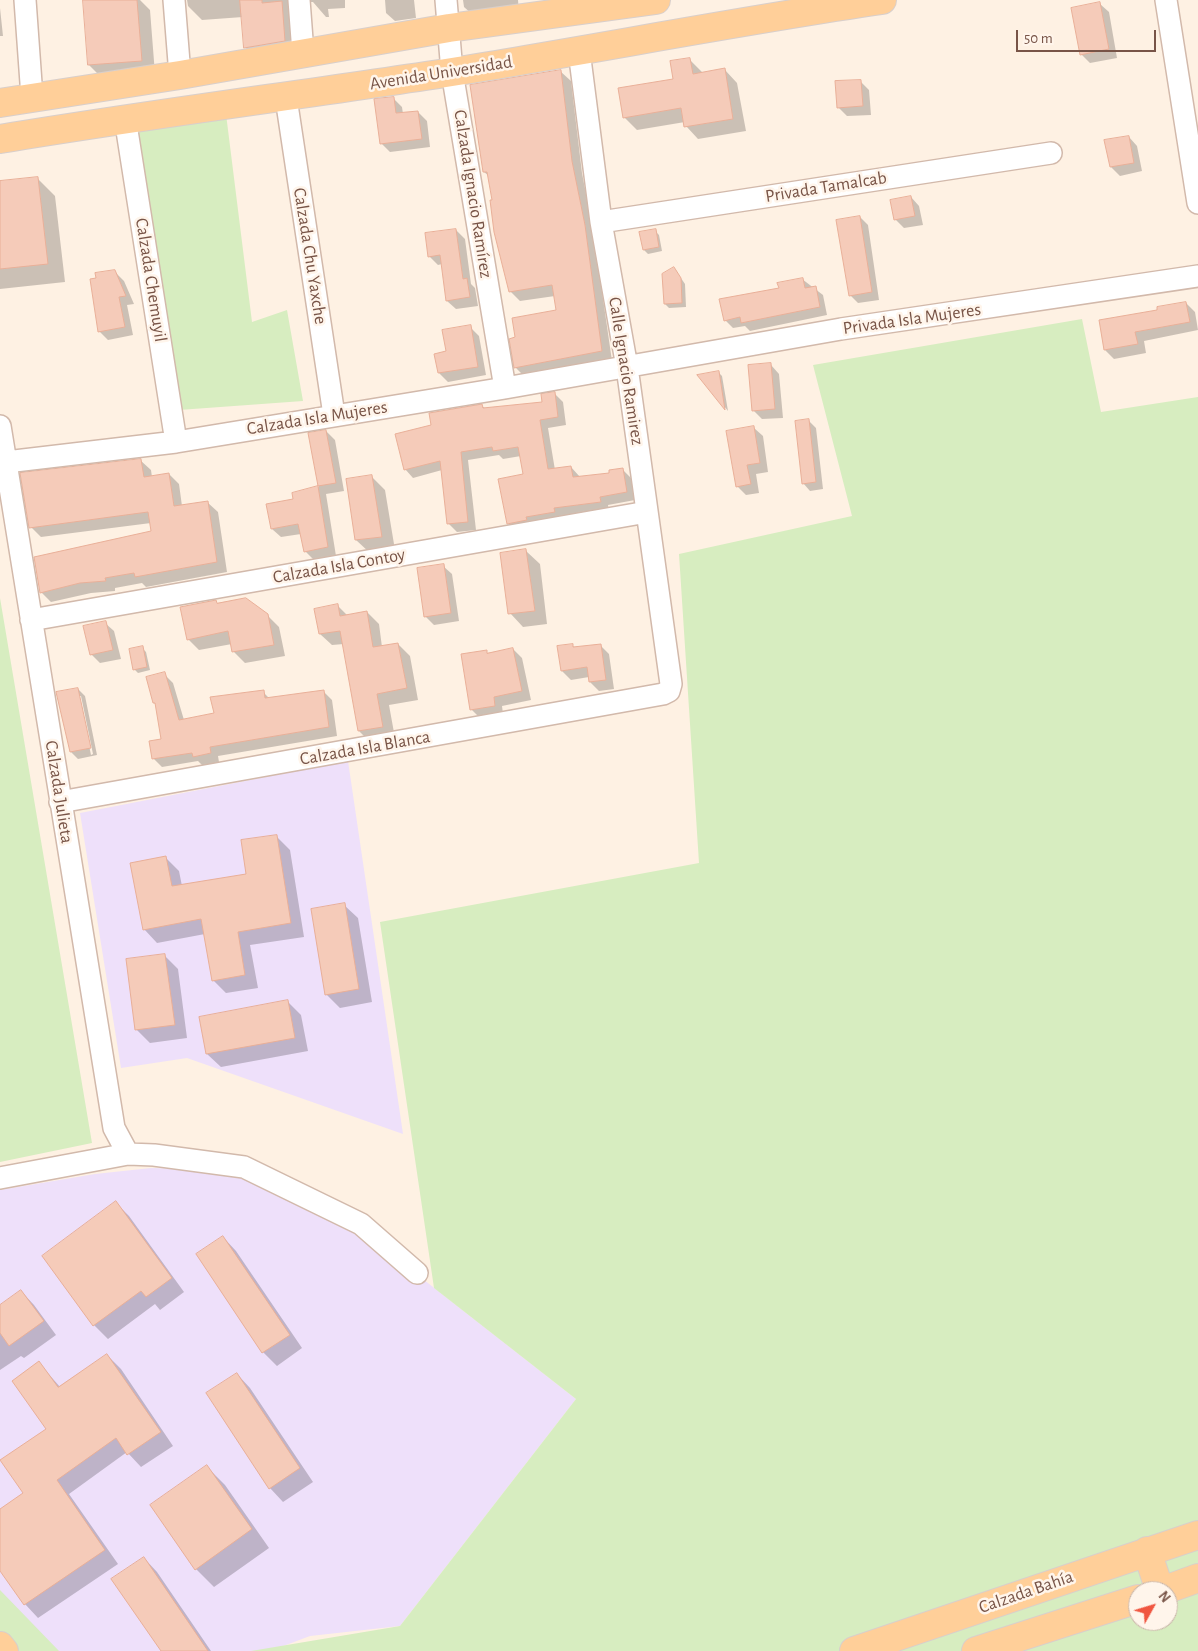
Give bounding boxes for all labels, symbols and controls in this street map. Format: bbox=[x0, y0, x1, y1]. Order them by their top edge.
scale bar bbox=[1018, 20, 1158, 52]
text: 50 m bbox=[1024, 31, 1053, 46]
street label: Avenida Universidad bbox=[368, 51, 514, 95]
street label: Calzada Ignacio Ramírez bbox=[449, 108, 497, 280]
street label: Privada Tamalcab bbox=[764, 167, 888, 207]
street label: Calzada Chu Yaxche bbox=[289, 186, 331, 326]
street label: Calzada Chemuyil bbox=[131, 216, 171, 344]
street label: Calle Ignacio Ramirez bbox=[604, 295, 648, 447]
street label: Privada Isla Mujeres bbox=[842, 299, 982, 339]
street label: Calzada Isla Mujeres bbox=[245, 396, 389, 440]
street label: Calzada Isla Contoy bbox=[271, 544, 407, 588]
street label: Calzada Isla Blanca bbox=[298, 726, 432, 770]
street label: Calzada Julieta bbox=[40, 739, 78, 845]
street label: Calzada Bahía bbox=[976, 1566, 1076, 1618]
north arrow bbox=[1128, 1581, 1178, 1631]
text: N bbox=[1155, 1589, 1172, 1605]

